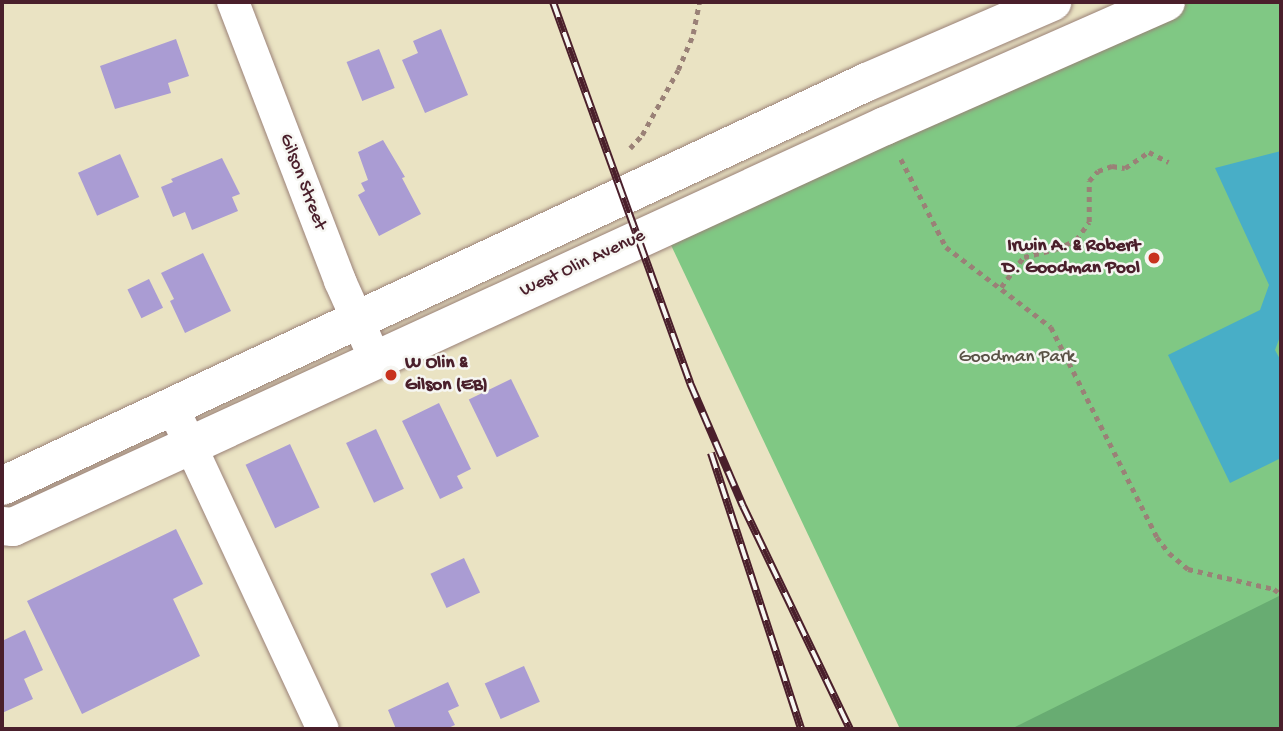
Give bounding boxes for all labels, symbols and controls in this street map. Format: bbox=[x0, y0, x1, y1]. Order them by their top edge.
street label: Gilson Street bbox=[273, 131, 331, 233]
street label: West Olin Avenue bbox=[517, 225, 649, 303]
place label: Irwin A. & Robert D. Goodman Pool bbox=[1002, 236, 1140, 280]
marker: Irwin A. & Robert D. Goodman Pool bbox=[1146, 250, 1162, 266]
park label: Goodman Park bbox=[959, 347, 1075, 369]
place label: W Olin & Gilson (EB) bbox=[405, 353, 488, 397]
marker: W Olin & Gilson (EB) bbox=[383, 367, 399, 383]

